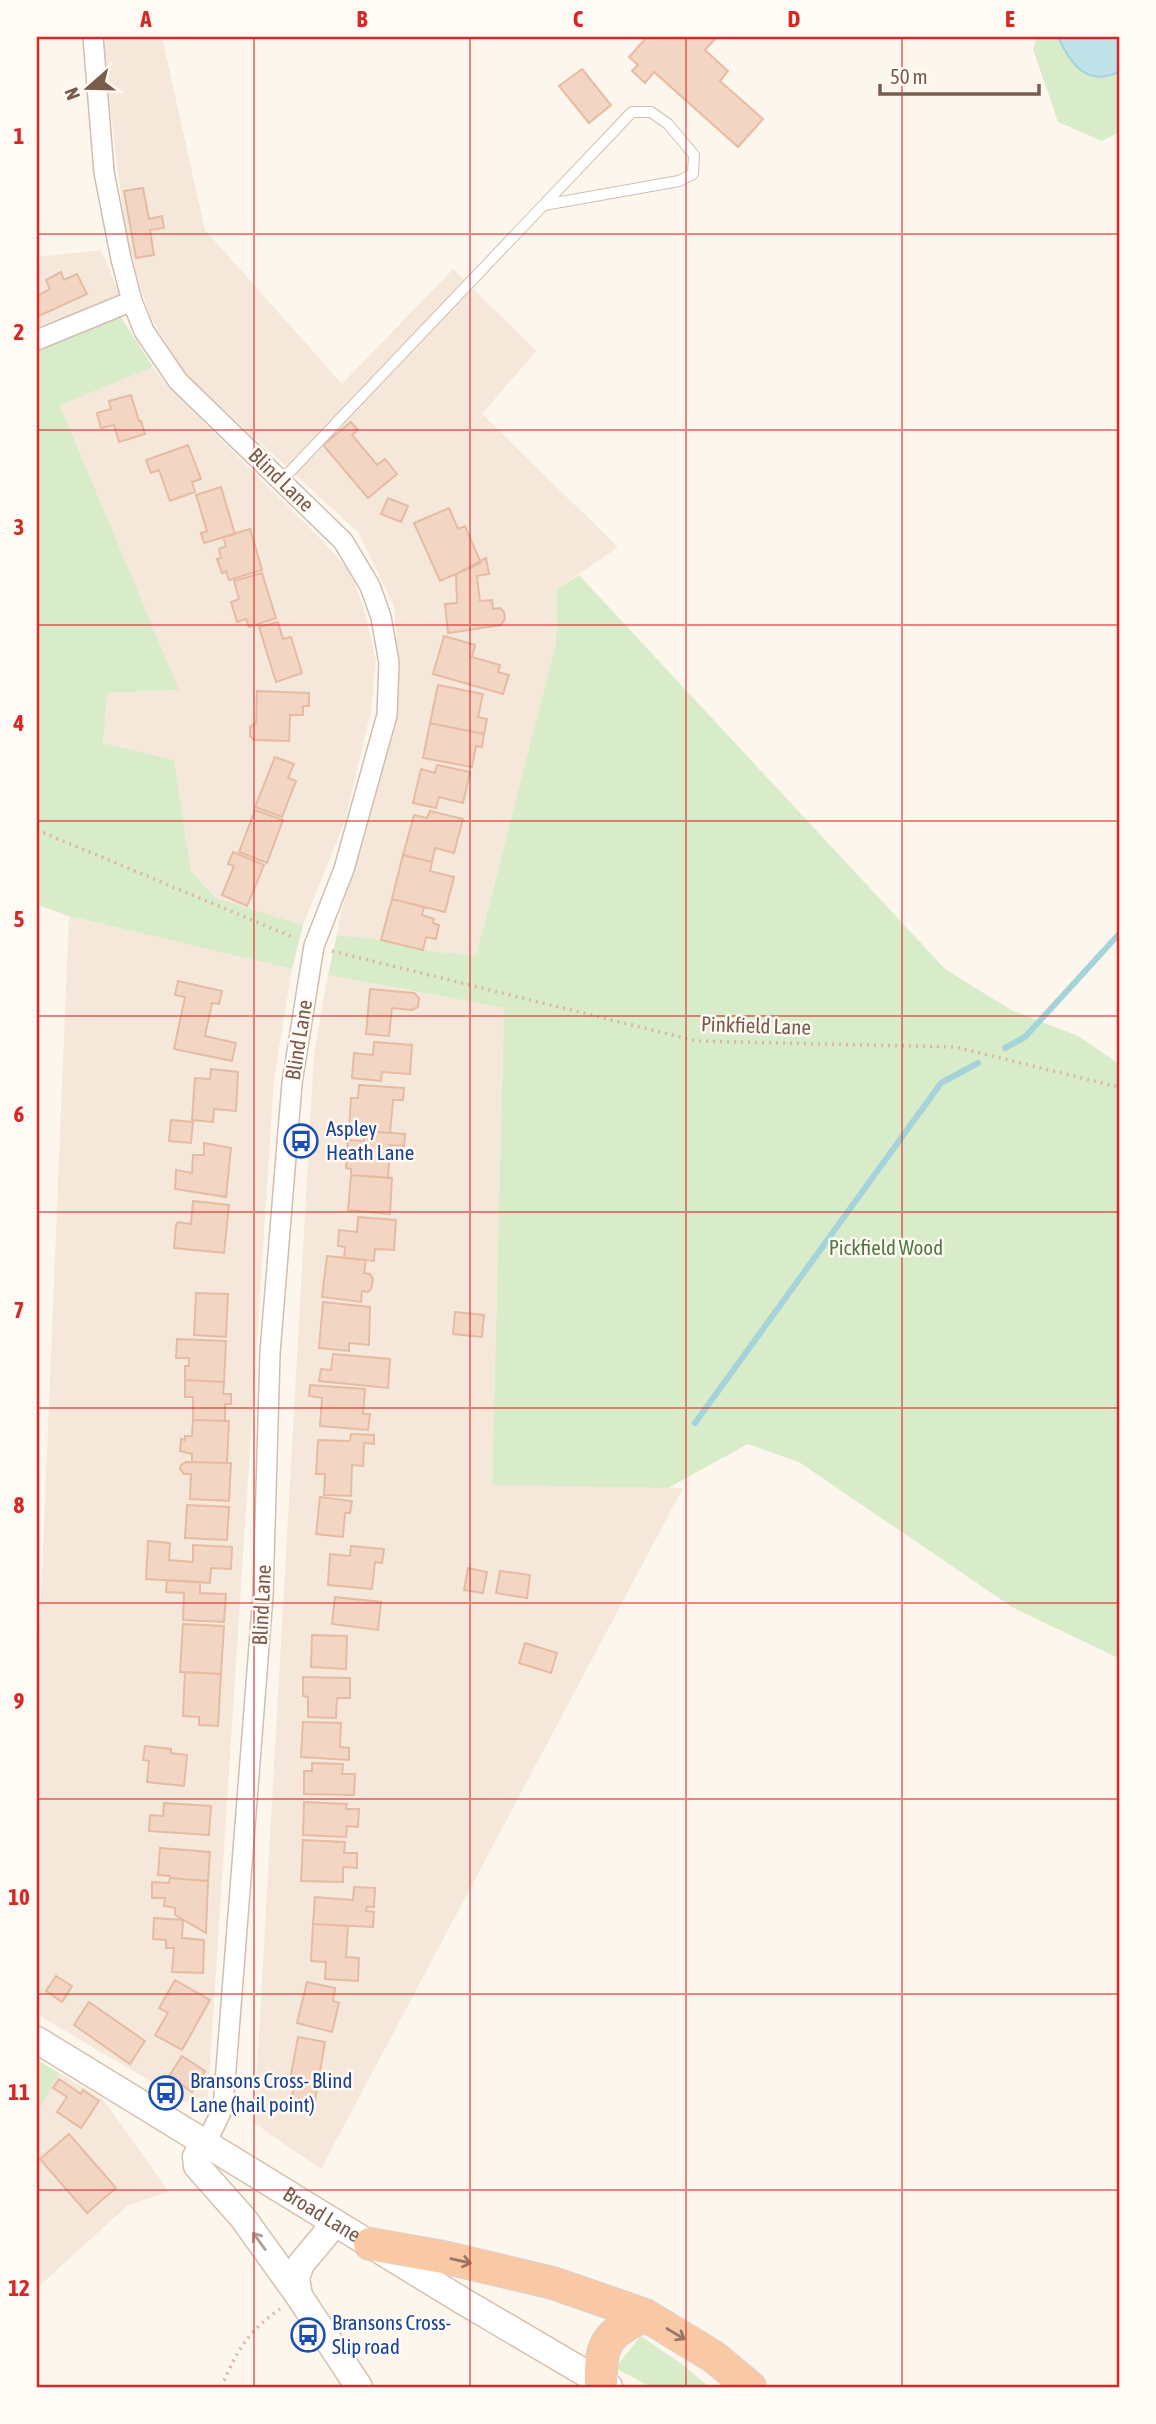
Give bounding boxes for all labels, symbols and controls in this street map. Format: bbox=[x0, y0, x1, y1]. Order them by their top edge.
text: A bbox=[139, 6, 152, 32]
text: B bbox=[357, 6, 368, 32]
text: C bbox=[573, 6, 584, 32]
text: D bbox=[788, 6, 801, 32]
text: E bbox=[1005, 6, 1015, 32]
north arrow bbox=[52, 52, 122, 122]
scale bar bbox=[880, 52, 1039, 96]
text: 50 m bbox=[890, 64, 928, 88]
text: N bbox=[60, 85, 84, 103]
text: 1 bbox=[14, 123, 25, 149]
text: 2 bbox=[14, 319, 24, 345]
street label: Blind Lane bbox=[244, 443, 319, 516]
text: 3 bbox=[14, 514, 24, 540]
text: 4 bbox=[13, 710, 25, 736]
text: 5 bbox=[14, 906, 25, 932]
street label: Blind Lane bbox=[280, 998, 316, 1082]
street label: Pinkfield Lane bbox=[701, 1011, 811, 1039]
text: 6 bbox=[14, 1101, 25, 1127]
place label: Aspley Heath Lane bbox=[326, 1116, 414, 1164]
bus stop icon: Aspley Heath Lane bbox=[282, 1122, 320, 1160]
park label: Pickfield Wood bbox=[829, 1235, 943, 1259]
text: 7 bbox=[14, 1297, 24, 1323]
text: 8 bbox=[14, 1492, 25, 1518]
street label: Blind Lane bbox=[247, 1564, 275, 1646]
text: 9 bbox=[14, 1688, 25, 1714]
text: 10 bbox=[8, 1884, 30, 1910]
place label: Bransons Cross- Blind Lane (hail point) bbox=[190, 2068, 352, 2116]
bus stop icon: Bransons Cross- Blind Lane (hail point) bbox=[147, 2074, 185, 2112]
text: 11 bbox=[8, 2079, 30, 2105]
street label: Broad Lane bbox=[279, 2181, 365, 2247]
one-way arrow bbox=[252, 2232, 266, 2251]
one-way arrow bbox=[449, 2255, 472, 2268]
text: 12 bbox=[8, 2275, 30, 2301]
place label: Bransons Cross- Slip road bbox=[332, 2310, 451, 2358]
bus stop icon: Bransons Cross- Slip road bbox=[289, 2316, 327, 2354]
one-way arrow bbox=[665, 2327, 685, 2341]

